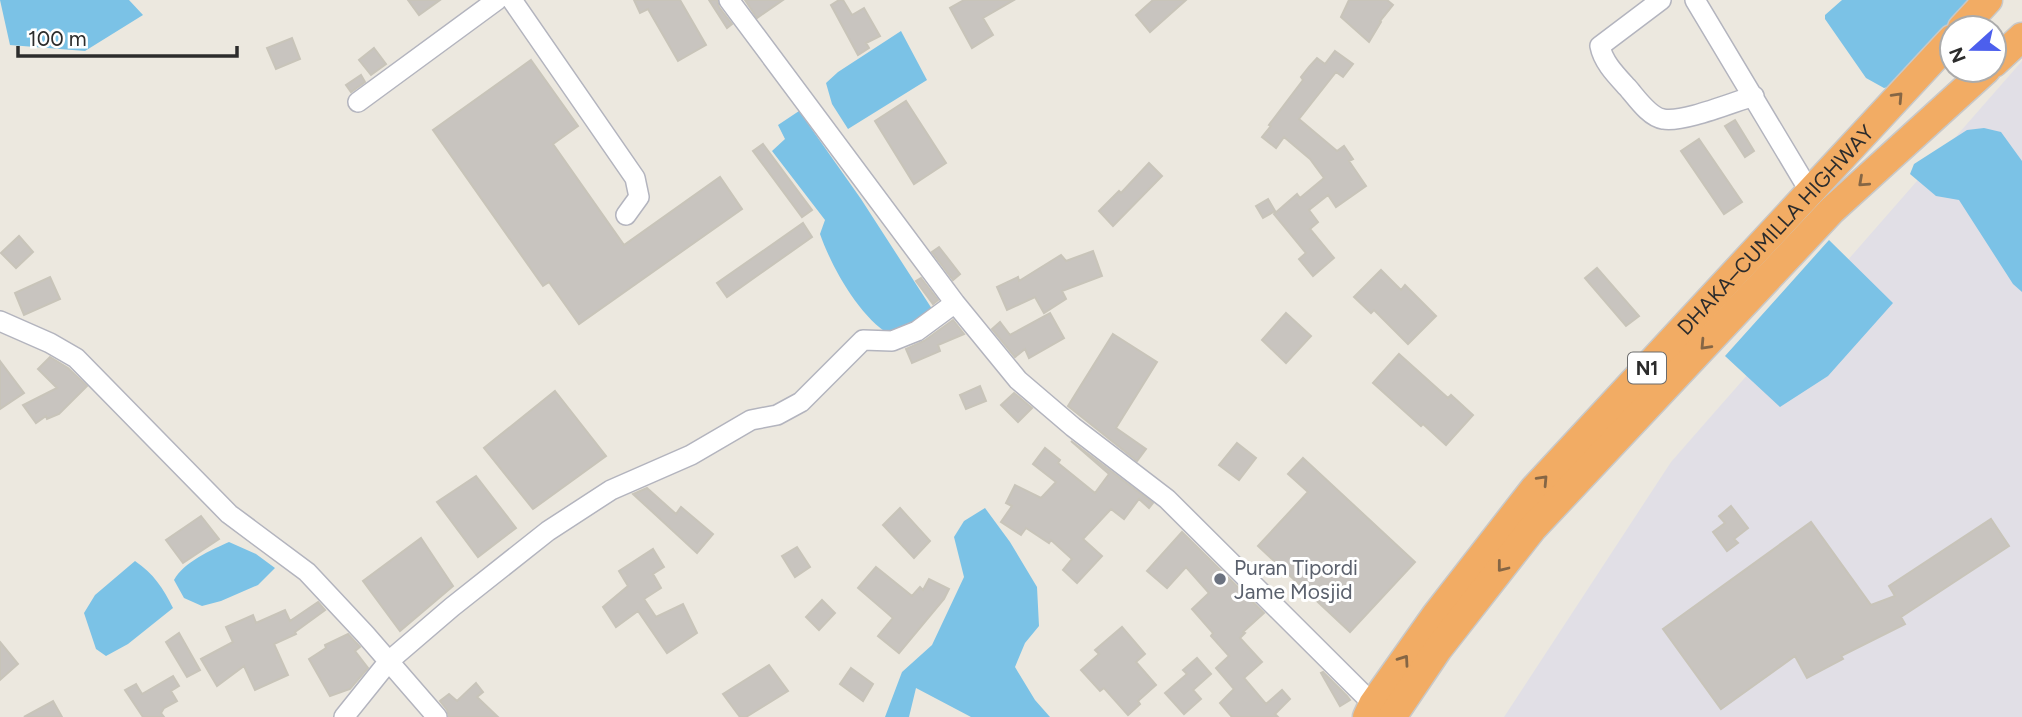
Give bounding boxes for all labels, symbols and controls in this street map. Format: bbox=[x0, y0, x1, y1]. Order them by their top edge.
scale bar bbox=[18, 14, 236, 58]
north arrow bbox=[1938, 14, 2008, 84]
text: 100 m bbox=[28, 26, 87, 51]
text: N bbox=[1944, 44, 1971, 66]
one-way arrow bbox=[1889, 92, 1902, 105]
street label: DHAKA–CUMILLA HIGHWAY bbox=[1671, 119, 1879, 340]
one-way arrow bbox=[1858, 173, 1871, 186]
one-way arrow bbox=[1701, 337, 1713, 350]
road number: N1 bbox=[1628, 352, 1666, 384]
one-way arrow bbox=[1535, 475, 1547, 488]
place label: Puran Tipordi Jame Mosjid bbox=[1234, 555, 1358, 604]
one-way arrow bbox=[1498, 560, 1511, 572]
marker: Puran Tipordi Jame Mosjid bbox=[1212, 571, 1228, 587]
one-way arrow bbox=[1396, 655, 1408, 668]

